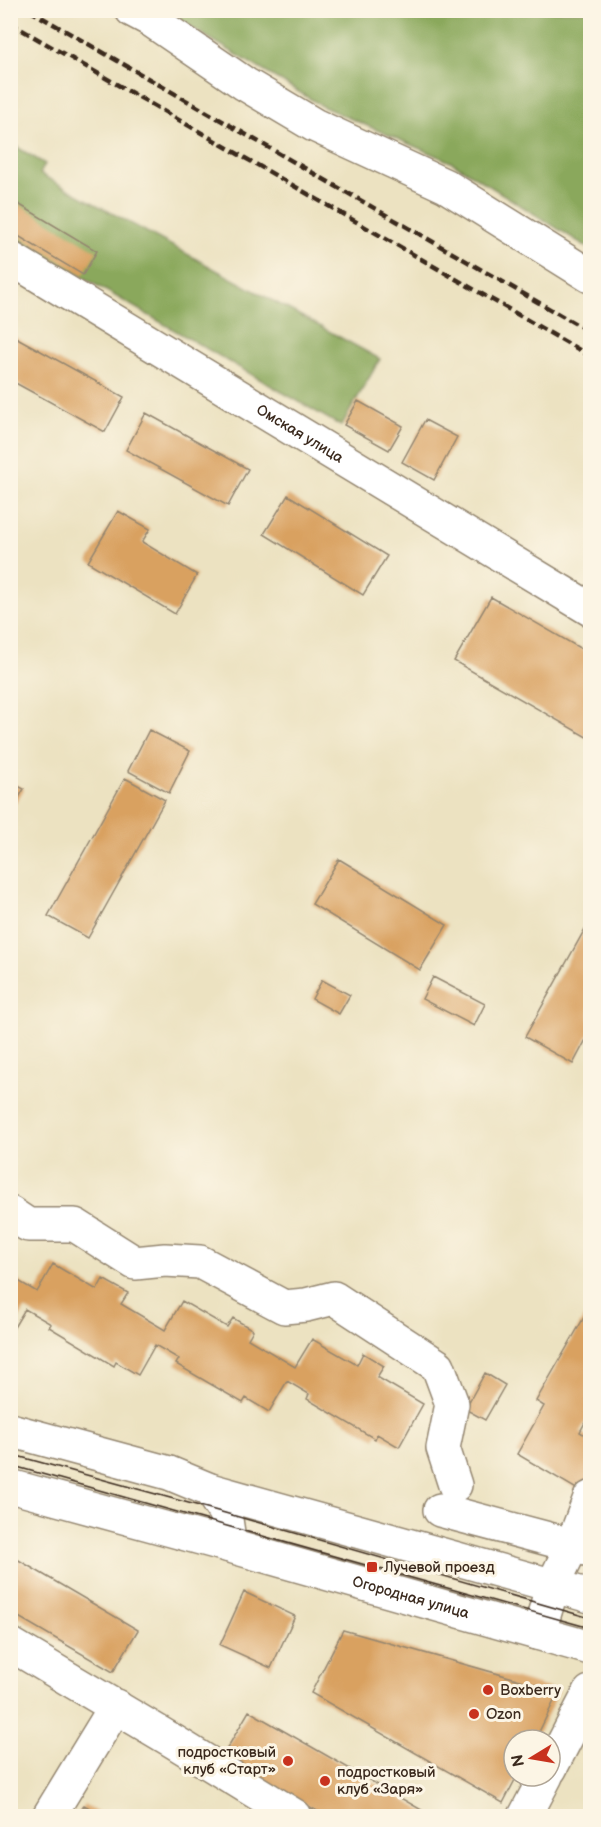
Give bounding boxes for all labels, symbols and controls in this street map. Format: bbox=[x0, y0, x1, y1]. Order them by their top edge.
street label: Омская улица bbox=[253, 400, 347, 468]
place label: Лучевой проезд bbox=[383, 1558, 495, 1577]
marker: Лучевой проезд bbox=[365, 1560, 379, 1574]
street label: Огородная улица bbox=[350, 1572, 471, 1623]
place label: Boxberry bbox=[500, 1681, 561, 1700]
marker: Boxberry bbox=[481, 1683, 495, 1697]
place label: Ozon bbox=[486, 1705, 521, 1724]
marker: Ozon bbox=[467, 1707, 481, 1721]
north arrow bbox=[502, 1728, 562, 1788]
place label: подростковый клуб «Старт» bbox=[177, 1743, 276, 1779]
text: N bbox=[508, 1753, 529, 1768]
marker: подростковый клуб «Старт» bbox=[281, 1754, 295, 1768]
place label: подростковый клуб «Заря» bbox=[337, 1763, 436, 1799]
marker: подростковый клуб «Заря» bbox=[318, 1774, 332, 1788]

